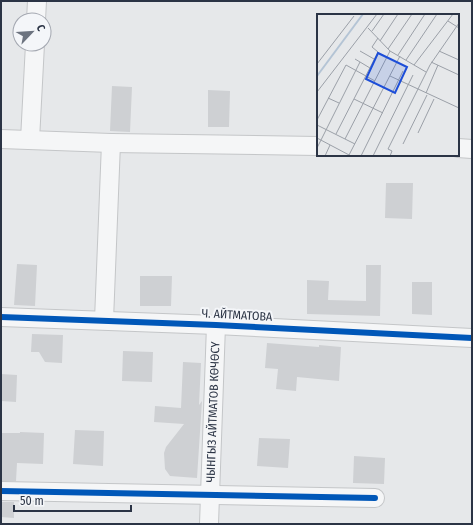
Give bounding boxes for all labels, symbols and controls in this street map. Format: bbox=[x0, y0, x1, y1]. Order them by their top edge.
north arrow bbox=[12, 12, 52, 52]
inset map bbox=[317, 14, 459, 156]
text: С bbox=[34, 23, 48, 34]
street label: Ч. АЙТМАТОВА bbox=[201, 305, 273, 324]
street label: ЧЫНГЫЗ АЙТМАТОВ КӨЧӨСҮ bbox=[203, 341, 222, 483]
scale bar bbox=[14, 487, 131, 513]
text: 50 m bbox=[20, 494, 44, 508]

